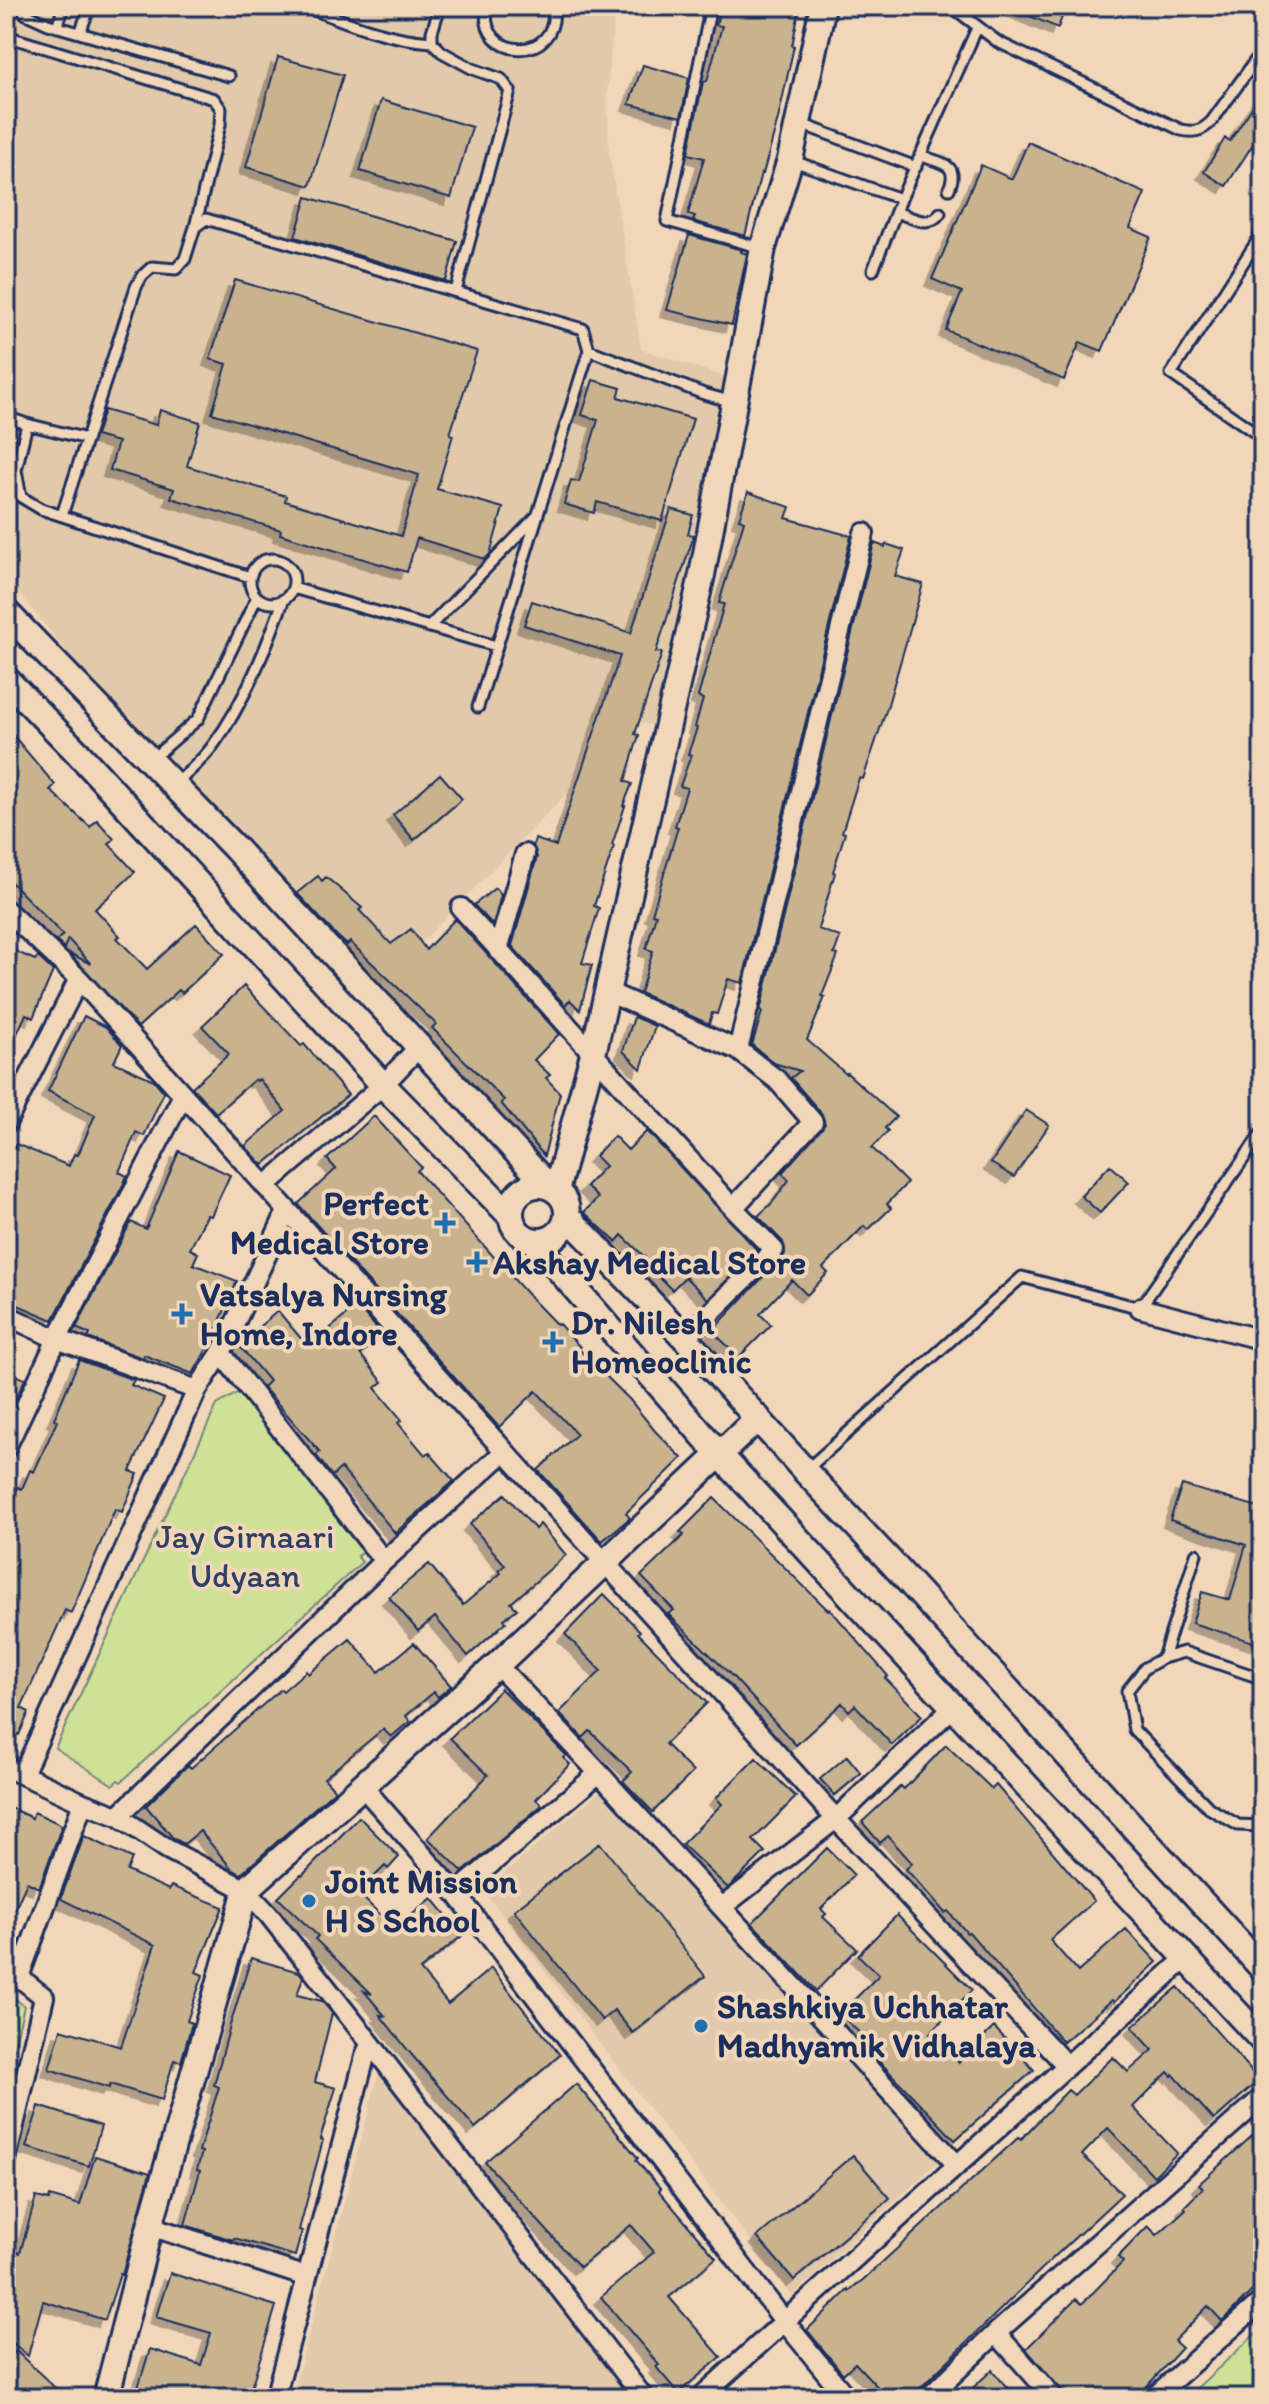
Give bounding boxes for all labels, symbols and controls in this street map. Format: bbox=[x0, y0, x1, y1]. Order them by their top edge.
place label: Perfect Medical Store bbox=[230, 1183, 429, 1263]
marker: Perfect Medical Store bbox=[436, 1214, 454, 1232]
place label: Akshay Medical Store bbox=[493, 1242, 806, 1283]
marker: Akshay Medical Store bbox=[468, 1253, 486, 1271]
place label: Vatsalya Nursing Home, Indore bbox=[200, 1274, 447, 1354]
place label: Dr. Nilesh Homeoclinic bbox=[571, 1302, 752, 1382]
marker: Vatsalya Nursing Home, Indore bbox=[171, 1303, 193, 1325]
marker: Dr. Nilesh Homeoclinic bbox=[542, 1331, 564, 1353]
park label: Jay Girnaari Udyaan bbox=[156, 1516, 334, 1596]
place label: Joint Mission H S School bbox=[324, 1861, 518, 1941]
marker: Joint Mission H S School bbox=[300, 1892, 318, 1910]
place label: Shashkiya Uchhatar Madhyamik Vidhalaya bbox=[717, 1986, 1036, 2066]
marker: Shashkiya Uchhatar Madhyamik Vidhalaya bbox=[692, 2017, 710, 2035]

